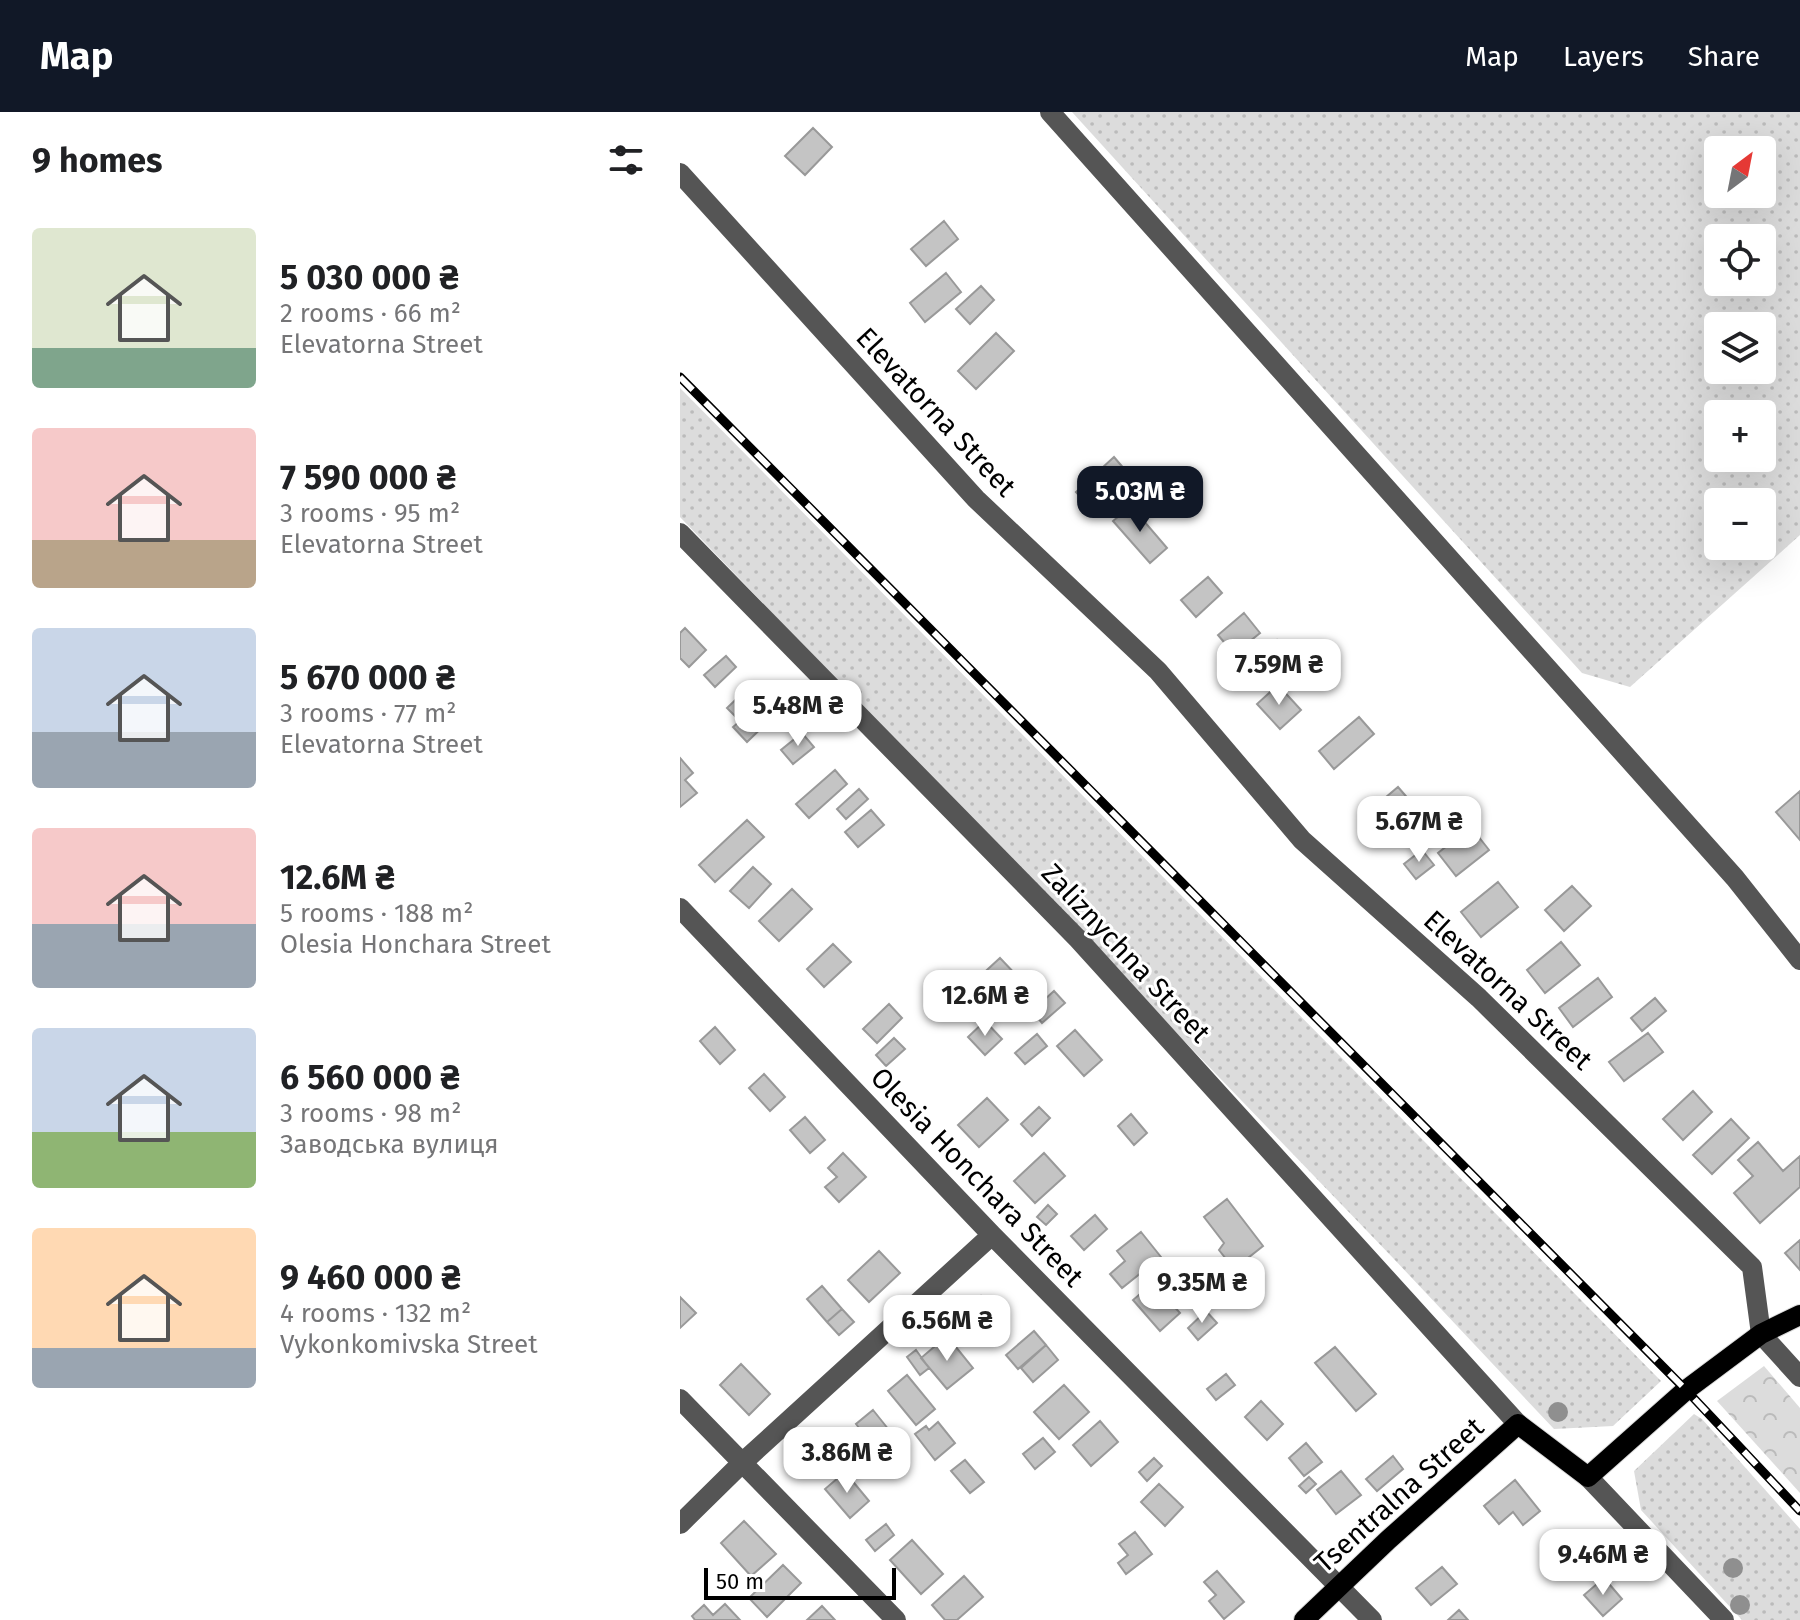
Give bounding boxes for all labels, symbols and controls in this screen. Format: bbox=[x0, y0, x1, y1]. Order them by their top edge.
text: Map bbox=[40, 33, 113, 79]
text: Map bbox=[1465, 40, 1519, 73]
text: Layers bbox=[1563, 40, 1644, 73]
text: Share bbox=[1688, 40, 1760, 73]
north arrow bbox=[1704, 136, 1776, 208]
map controls bbox=[1704, 136, 1776, 560]
icon: filters bbox=[604, 138, 648, 182]
text: 9 homes bbox=[32, 140, 163, 181]
button: locate bbox=[1704, 224, 1776, 296]
text: 5 030 000 ₴ bbox=[280, 257, 459, 298]
icon: home bbox=[96, 260, 192, 356]
text: 2 rooms · 66 m² bbox=[280, 298, 461, 329]
button: layers bbox=[1704, 312, 1776, 384]
street label: Elevatorna Street bbox=[849, 321, 1023, 504]
text: Elevatorna Street bbox=[280, 329, 483, 360]
button: + bbox=[1704, 400, 1776, 472]
text: 7 590 000 ₴ bbox=[280, 457, 456, 498]
icon: home bbox=[96, 460, 192, 556]
pin: 5.03M ₴ bbox=[1066, 466, 1214, 534]
text: 5.03M ₴ bbox=[1095, 476, 1185, 507]
button: − bbox=[1704, 488, 1776, 560]
text: 3 rooms · 95 m² bbox=[280, 498, 460, 529]
text: Elevatorna Street bbox=[280, 529, 483, 560]
pin: 7.59M ₴ bbox=[1205, 639, 1353, 707]
text: 7.59M ₴ bbox=[1235, 649, 1323, 680]
text: 5 670 000 ₴ bbox=[280, 657, 455, 698]
icon: home bbox=[96, 660, 192, 756]
pin: 5.48M ₴ bbox=[724, 680, 872, 748]
text: 5.48M ₴ bbox=[753, 690, 843, 721]
text: 3 rooms · 77 m² bbox=[280, 698, 456, 729]
text: Elevatorna Street bbox=[280, 729, 483, 760]
pin: 5.67M ₴ bbox=[1345, 796, 1493, 864]
text: 5.67M ₴ bbox=[1375, 806, 1463, 837]
text: 12.6M ₴ bbox=[280, 857, 395, 898]
street label: Zaliznychna Street bbox=[1035, 857, 1218, 1050]
icon: home bbox=[96, 860, 192, 956]
text: 5 rooms · 188 m² bbox=[280, 898, 473, 929]
street label: Elevatorna Street bbox=[1417, 903, 1600, 1077]
text: Olesia Honchara Street bbox=[280, 929, 551, 960]
pin: 12.6M ₴ bbox=[911, 970, 1059, 1038]
text: 12.6M ₴ bbox=[941, 980, 1029, 1011]
text: 6 560 000 ₴ bbox=[280, 1057, 460, 1098]
icon: home bbox=[96, 1060, 192, 1156]
street label: Olesia Honchara Street bbox=[864, 1061, 1091, 1294]
text: 3 rooms · 98 m² bbox=[280, 1098, 461, 1129]
text: Заводська вулиця bbox=[280, 1129, 499, 1160]
text: 9 460 000 ₴ bbox=[280, 1257, 461, 1298]
pin: 9.35M ₴ bbox=[1128, 1257, 1276, 1325]
icon: home bbox=[96, 1260, 192, 1356]
text: 9.35M ₴ bbox=[1157, 1267, 1247, 1298]
pin: 6.56M ₴ bbox=[873, 1295, 1021, 1363]
text: 4 rooms · 132 m² bbox=[280, 1298, 471, 1329]
text: 6.56M ₴ bbox=[901, 1305, 993, 1336]
text: Vykonkomivska Street bbox=[280, 1329, 538, 1360]
street label: Tsentralna Street bbox=[1308, 1410, 1491, 1580]
pin: 3.86M ₴ bbox=[773, 1427, 921, 1495]
text: 3.86M ₴ bbox=[801, 1437, 893, 1468]
pin: 9.46M ₴ bbox=[1529, 1529, 1677, 1597]
text: 9.46M ₴ bbox=[1557, 1539, 1649, 1570]
scale bar bbox=[704, 1564, 896, 1600]
text: 50 m bbox=[716, 1568, 764, 1595]

